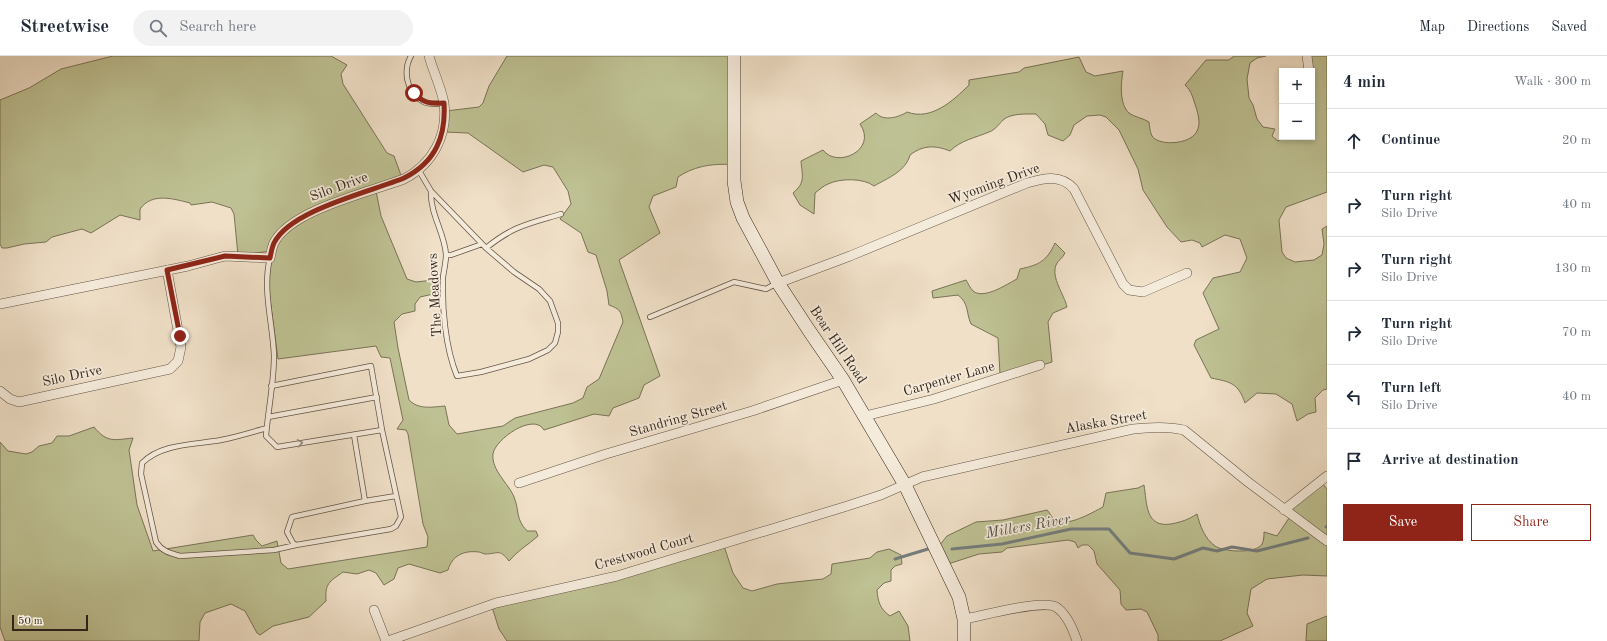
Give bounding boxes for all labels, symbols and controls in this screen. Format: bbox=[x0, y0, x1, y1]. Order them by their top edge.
search box bbox=[133, 10, 413, 46]
icon: search bbox=[147, 17, 169, 39]
text: Streetwise bbox=[20, 18, 109, 37]
text: Search here bbox=[179, 20, 256, 35]
text: Map bbox=[1419, 20, 1445, 34]
text: Directions bbox=[1467, 20, 1529, 34]
text: Saved bbox=[1551, 20, 1587, 34]
map controls bbox=[1279, 68, 1315, 140]
button: + bbox=[1279, 68, 1315, 104]
text: 4 min bbox=[1343, 74, 1386, 91]
text: Walk · 300 m bbox=[1514, 75, 1591, 88]
route start bbox=[405, 84, 423, 102]
button: − bbox=[1279, 104, 1315, 140]
icon: ahead bbox=[1343, 130, 1365, 152]
text: Continue bbox=[1381, 133, 1440, 148]
text: 20 m bbox=[1562, 134, 1591, 147]
street label: Wyoming Drive bbox=[946, 161, 1042, 207]
street label: Silo Drive bbox=[308, 170, 370, 204]
text: Turn right bbox=[1381, 189, 1452, 204]
icon: right bbox=[1343, 194, 1365, 216]
text: 40 m bbox=[1562, 198, 1591, 211]
text: Silo Drive bbox=[1381, 207, 1437, 220]
street label: The Meadows bbox=[426, 253, 444, 337]
text: Turn right bbox=[1381, 253, 1452, 268]
icon: right bbox=[1343, 258, 1365, 280]
text: 130 m bbox=[1554, 262, 1591, 275]
text: Silo Drive bbox=[1381, 271, 1437, 284]
street label: Bear Hill Road bbox=[807, 304, 869, 386]
text: Turn right bbox=[1381, 317, 1452, 332]
icon: right bbox=[1343, 322, 1365, 344]
text: 70 m bbox=[1562, 326, 1591, 339]
route end bbox=[171, 327, 189, 345]
text: Silo Drive bbox=[1381, 335, 1437, 348]
street label: Carpenter Lane bbox=[902, 359, 996, 399]
street label: Silo Drive bbox=[41, 363, 103, 389]
text: Turn left bbox=[1381, 381, 1441, 396]
icon: left bbox=[1343, 386, 1365, 408]
text: 40 m bbox=[1562, 390, 1591, 403]
street label: Standring Street bbox=[628, 398, 729, 440]
text: Silo Drive bbox=[1381, 399, 1437, 412]
street label: Alaska Street bbox=[1064, 408, 1148, 436]
one-way arrow bbox=[297, 439, 303, 448]
icon: arrive bbox=[1343, 450, 1365, 472]
text: Arrive at destination bbox=[1381, 453, 1519, 468]
button: Save bbox=[1343, 504, 1463, 541]
button: Share bbox=[1471, 504, 1591, 541]
water label: Millers River bbox=[984, 512, 1072, 542]
street label: Crestwood Court bbox=[593, 531, 695, 573]
scale bar bbox=[12, 613, 88, 632]
text: 50 m bbox=[18, 616, 43, 627]

